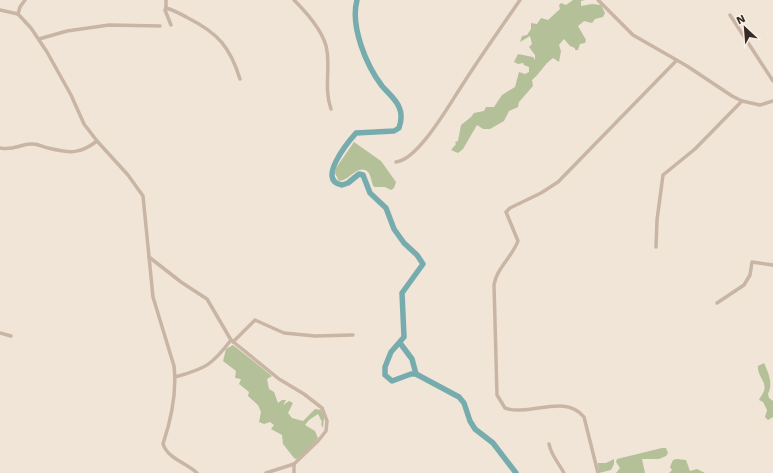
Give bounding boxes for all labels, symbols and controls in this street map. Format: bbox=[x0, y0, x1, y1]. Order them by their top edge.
north arrow bbox=[725, 8, 765, 48]
text: N bbox=[734, 12, 747, 27]

